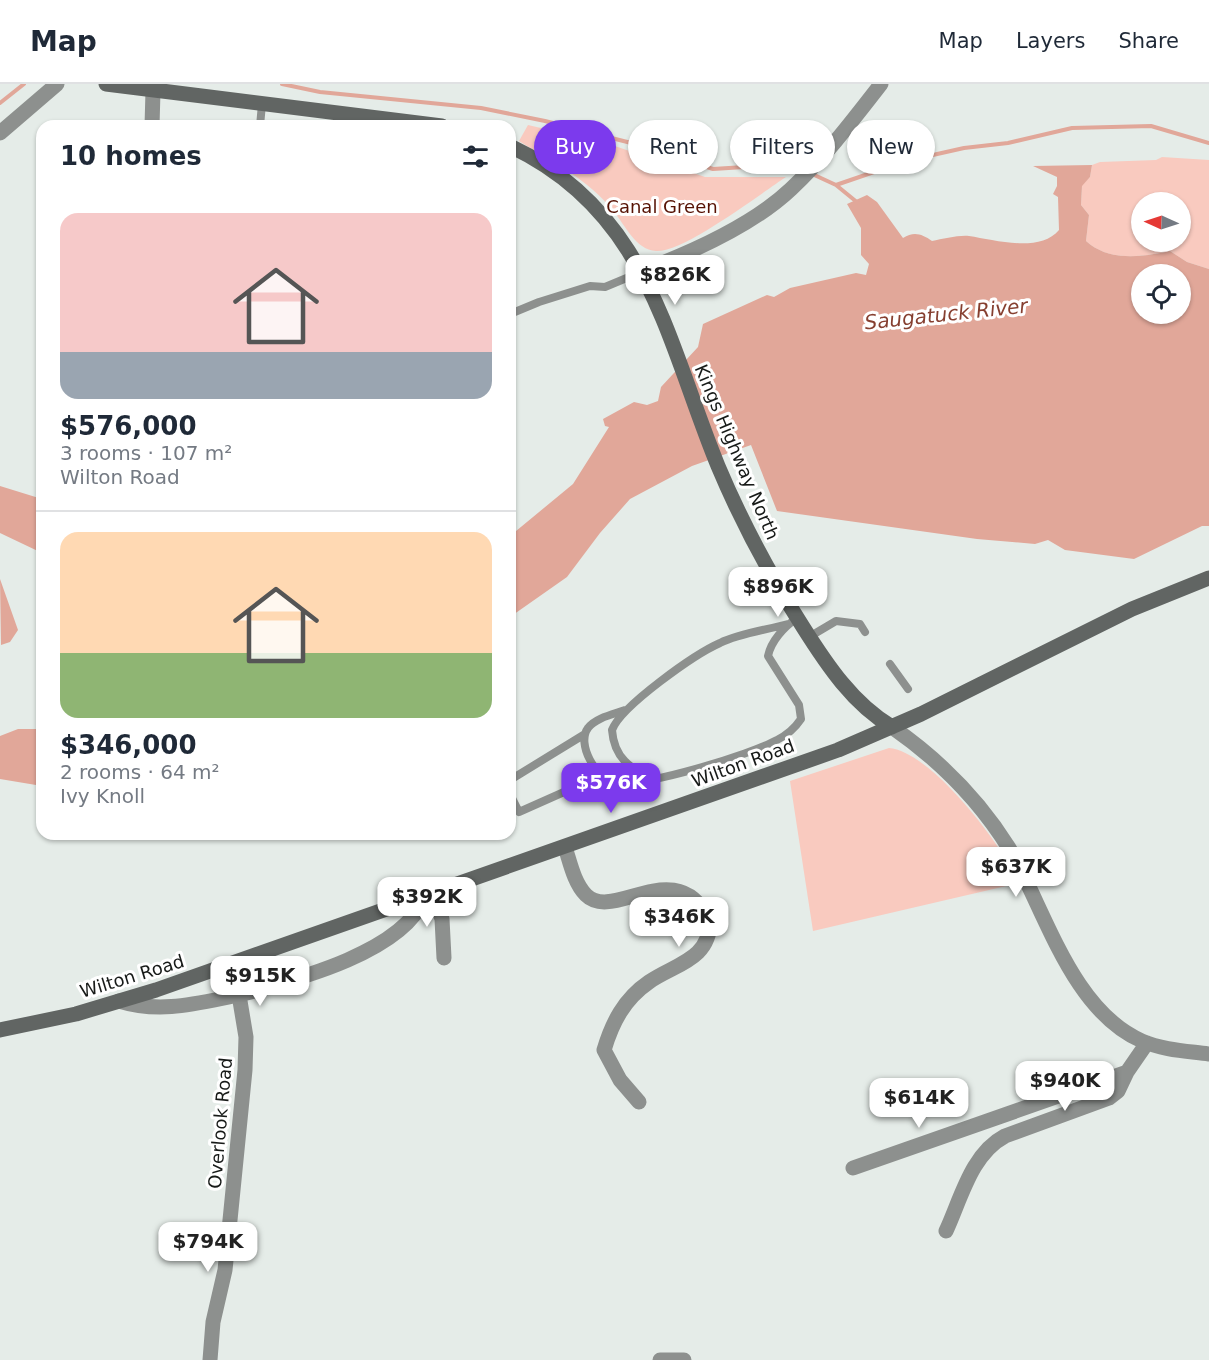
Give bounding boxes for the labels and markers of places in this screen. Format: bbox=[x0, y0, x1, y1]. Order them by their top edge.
pin: $826K bbox=[633, 255, 717, 306]
pin: $896K bbox=[736, 567, 820, 618]
pin: $576K bbox=[569, 763, 653, 814]
pin: $637K bbox=[974, 847, 1058, 898]
pin: $392K bbox=[385, 877, 469, 928]
pin: $346K bbox=[637, 897, 721, 948]
pin: $915K bbox=[218, 956, 302, 1007]
pin: $940K bbox=[1023, 1061, 1107, 1112]
pin: $614K bbox=[877, 1078, 961, 1129]
pin: $794K bbox=[166, 1222, 250, 1273]

